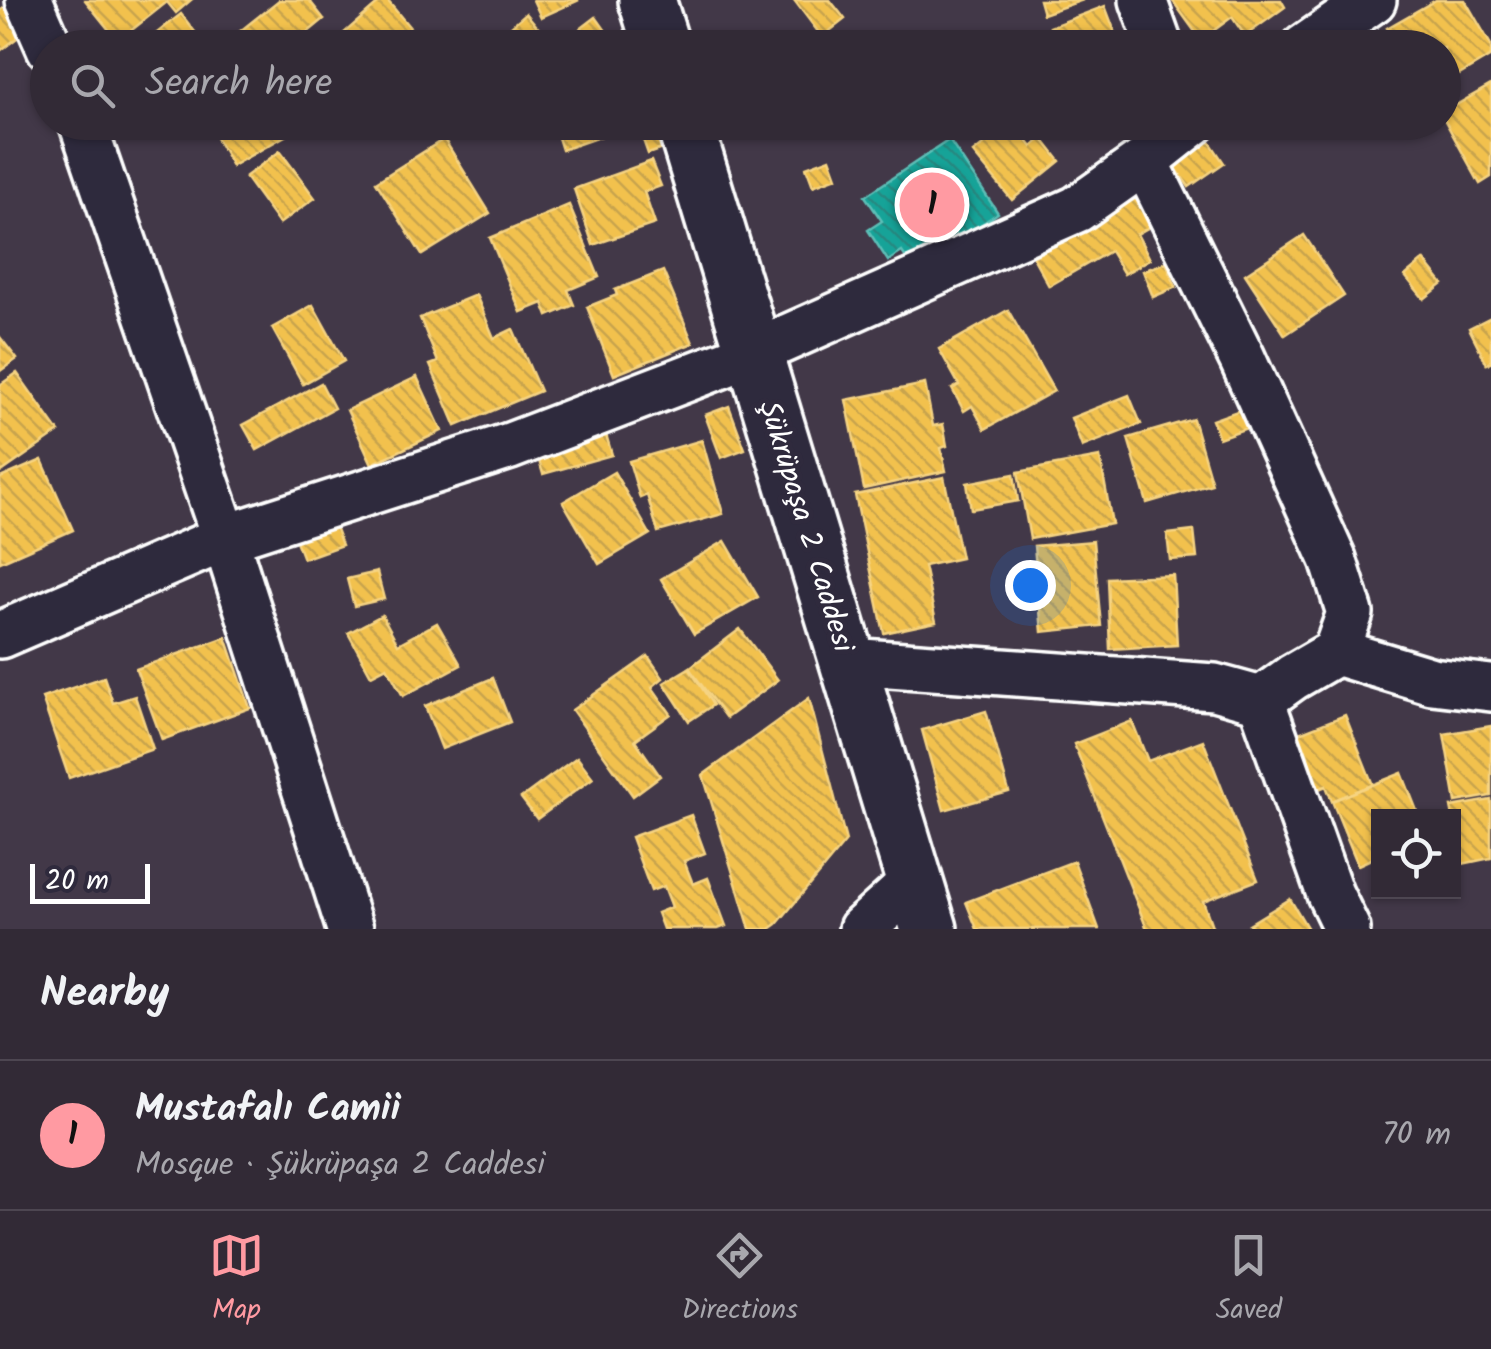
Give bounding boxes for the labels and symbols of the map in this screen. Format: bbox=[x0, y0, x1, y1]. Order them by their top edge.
pin: 1 bbox=[900, 168, 964, 242]
street label: Şükrüpaşa 2 Caddesi bbox=[744, 395, 867, 660]
your location bbox=[1005, 560, 1056, 611]
scale bar bbox=[30, 859, 150, 904]

